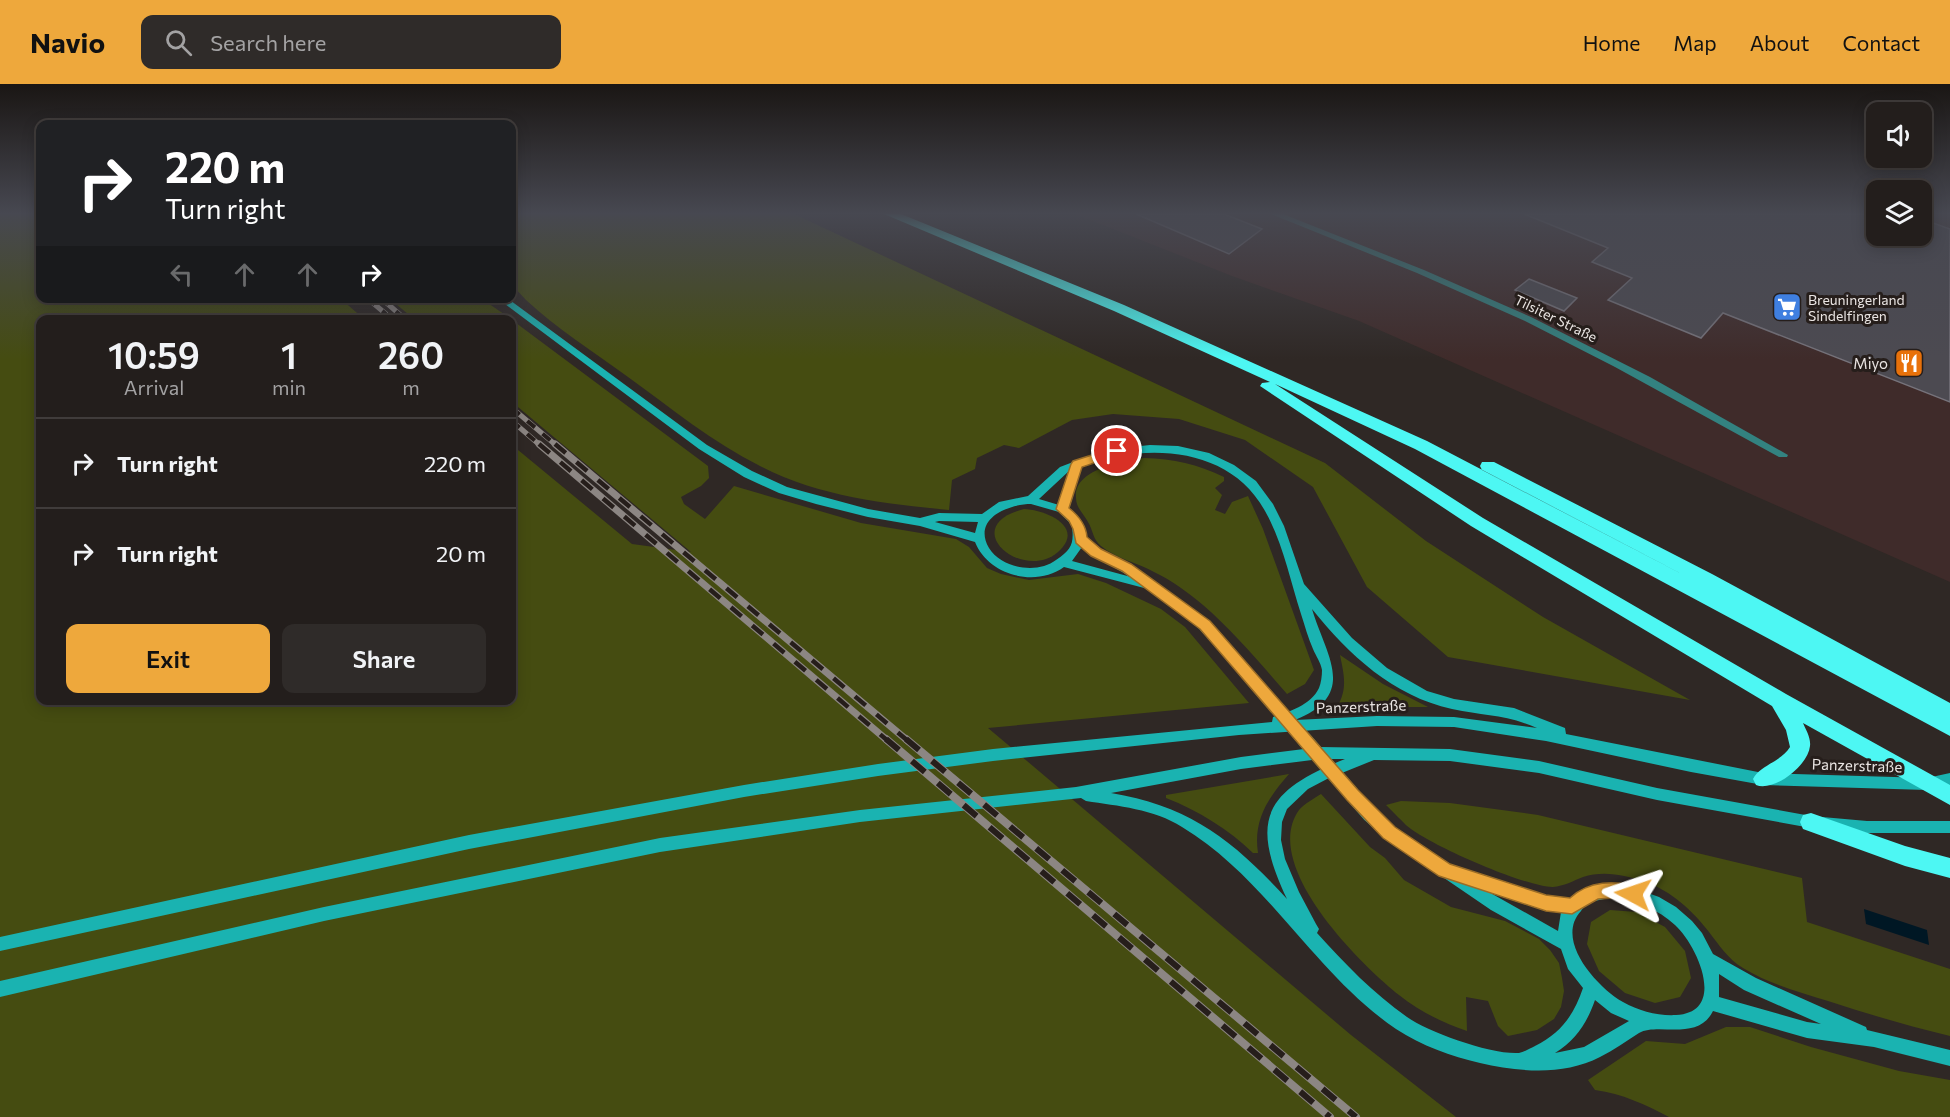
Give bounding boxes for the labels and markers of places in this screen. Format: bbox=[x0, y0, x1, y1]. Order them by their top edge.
supermarket icon: Breuningerland Sindelfingen bbox=[1771, 291, 1803, 323]
place label: Breuningerland Sindelfingen bbox=[1808, 291, 1905, 324]
restaurant icon: Miyo bbox=[1893, 347, 1925, 379]
place label: Miyo bbox=[1853, 354, 1888, 372]
pin bbox=[1091, 425, 1142, 476]

